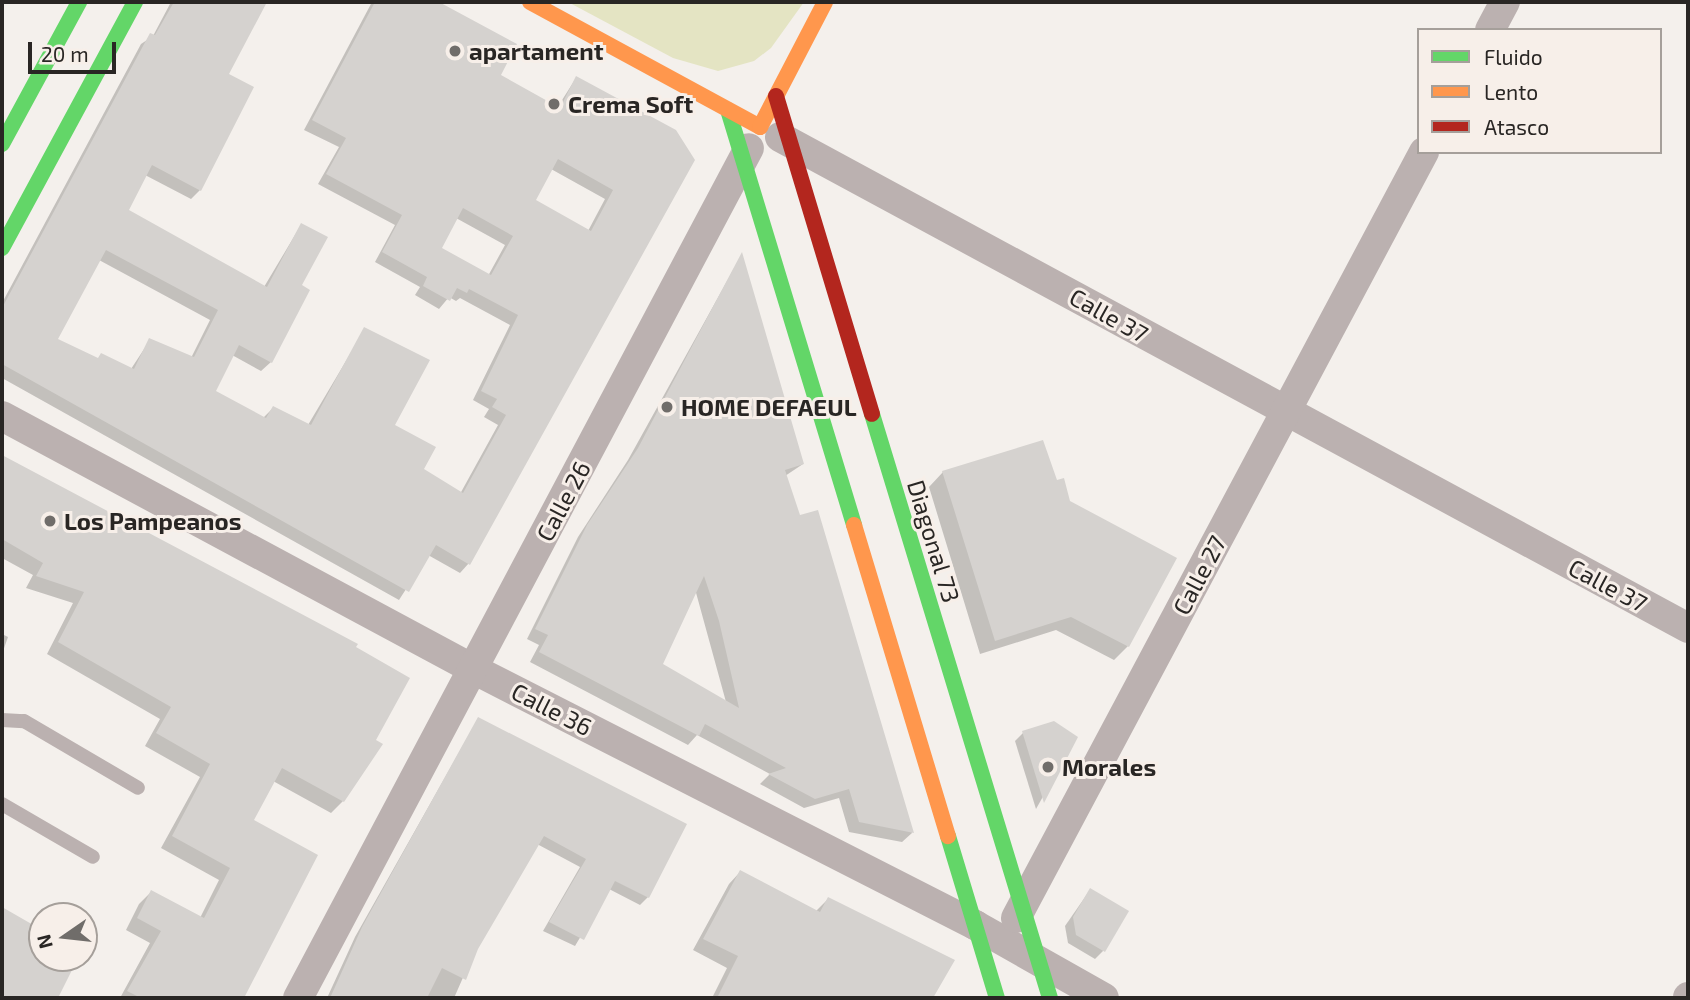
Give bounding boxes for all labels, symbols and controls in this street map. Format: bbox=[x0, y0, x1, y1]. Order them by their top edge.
scale bar bbox=[32, 28, 119, 72]
legend bbox=[1417, 28, 1662, 154]
place label: apartament bbox=[469, 37, 603, 65]
text: 20 m bbox=[41, 41, 89, 66]
marker: apartament bbox=[447, 43, 463, 59]
text: Fluido bbox=[1484, 44, 1543, 69]
text: Lento bbox=[1484, 79, 1538, 104]
place label: Crema Soft bbox=[568, 90, 693, 118]
marker: Crema Soft bbox=[546, 96, 562, 112]
text: Atasco bbox=[1484, 114, 1549, 139]
street label: Calle 37 bbox=[1065, 282, 1153, 348]
place label: HOME DEFAEUL bbox=[681, 393, 857, 421]
marker: HOME DEFAEUL bbox=[659, 399, 675, 415]
street label: Calle 26 bbox=[530, 456, 596, 546]
street label: Diagonal 73 bbox=[902, 476, 966, 606]
place label: Los Pampeanos bbox=[64, 507, 241, 535]
marker: Los Pampeanos bbox=[42, 513, 58, 529]
street label: Calle 27 bbox=[1166, 531, 1232, 619]
street label: Calle 37 bbox=[1564, 552, 1652, 618]
street label: Calle 36 bbox=[507, 677, 597, 741]
place label: Morales bbox=[1062, 753, 1156, 781]
marker: Morales bbox=[1040, 759, 1056, 775]
north arrow bbox=[28, 902, 98, 972]
text: N bbox=[31, 932, 57, 951]

